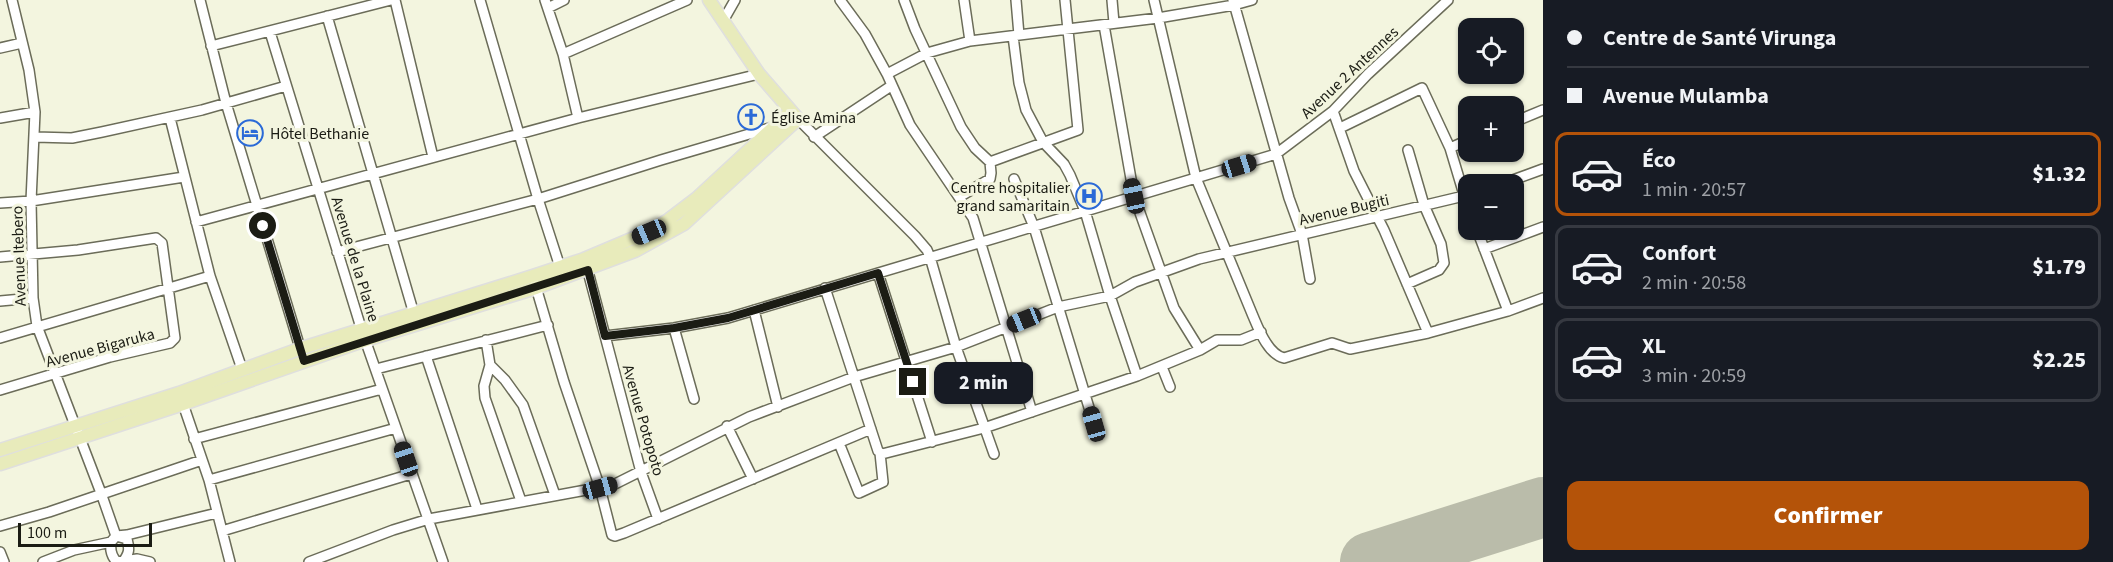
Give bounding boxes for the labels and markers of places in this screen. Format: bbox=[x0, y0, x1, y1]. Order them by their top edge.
church icon: Église Amina bbox=[736, 102, 766, 132]
place label: Église Amina bbox=[771, 107, 856, 129]
hotel icon: Hôtel Bethanie bbox=[235, 118, 265, 148]
place label: Hôtel Bethanie bbox=[270, 123, 369, 145]
place label: Centre hospitalier grand samaritain bbox=[951, 177, 1070, 217]
hospital icon: Centre hospitalier grand samaritain bbox=[1074, 181, 1104, 211]

